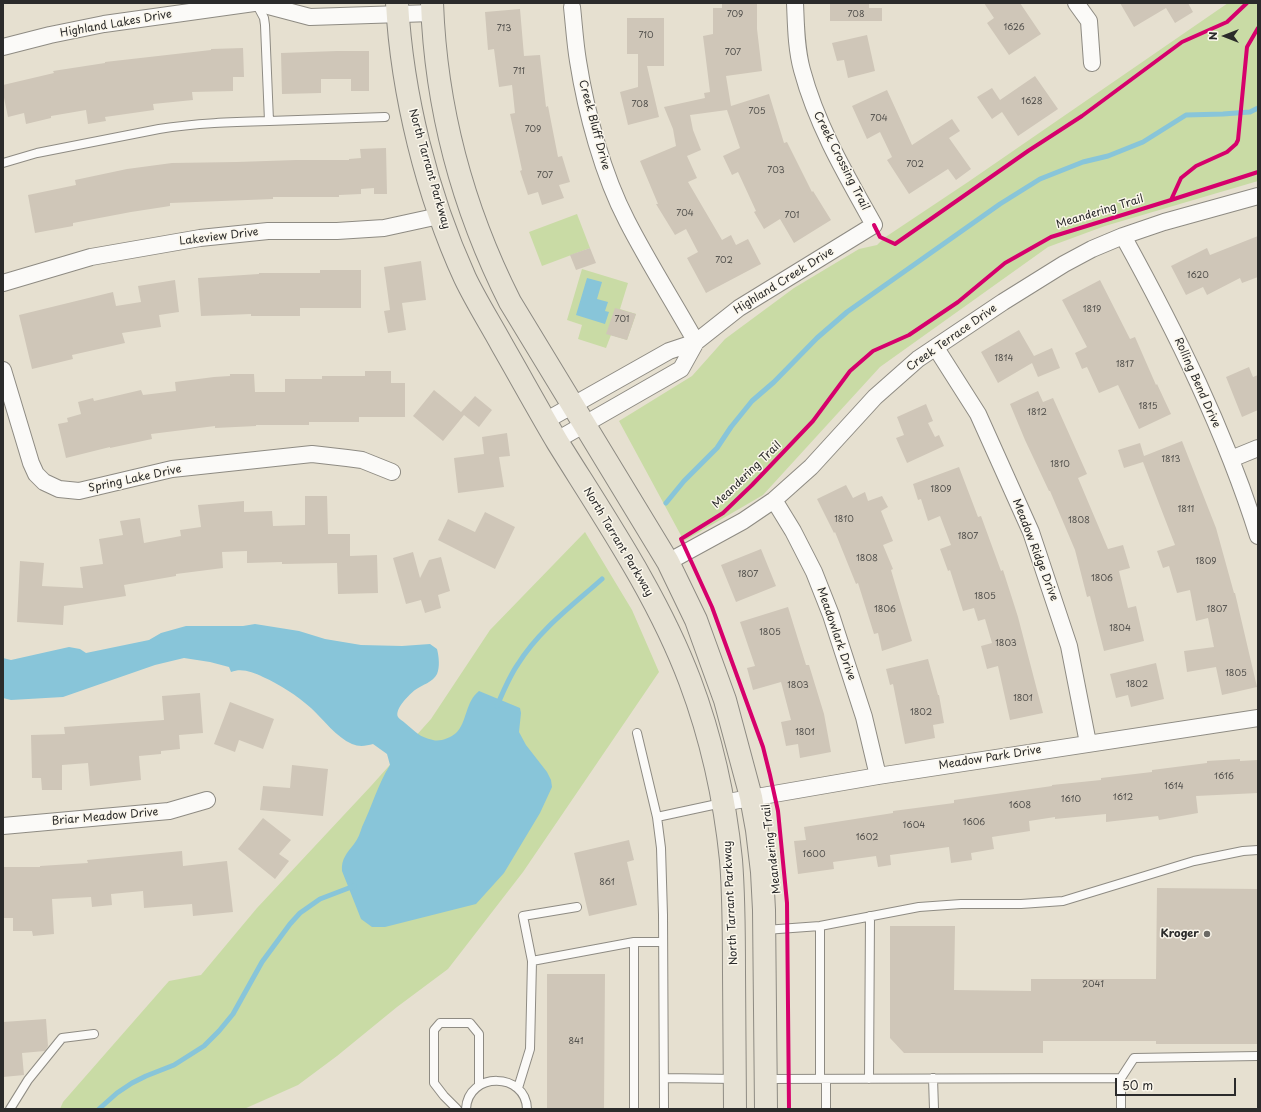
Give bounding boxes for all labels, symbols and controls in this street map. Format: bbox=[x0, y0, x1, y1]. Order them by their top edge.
street label: Highland Lakes Drive bbox=[59, 8, 173, 40]
house number: 709 bbox=[727, 10, 743, 20]
house number: 708 bbox=[847, 10, 865, 20]
north arrow bbox=[1205, 16, 1245, 56]
house number: 1626 bbox=[1003, 23, 1025, 33]
house number: 713 bbox=[497, 24, 511, 34]
house number: 710 bbox=[638, 31, 654, 41]
text: N bbox=[1204, 32, 1221, 40]
house number: 707 bbox=[725, 48, 741, 58]
house number: 711 bbox=[513, 67, 525, 77]
street label: Creek Bluff Drive bbox=[576, 78, 612, 172]
house number: 1628 bbox=[1021, 97, 1043, 107]
house number: 708 bbox=[631, 100, 649, 110]
street label: North Tarrant Parkway bbox=[405, 107, 453, 231]
house number: 705 bbox=[748, 107, 766, 117]
street label: Creek Crossing Trail bbox=[810, 109, 872, 213]
house number: 704 bbox=[870, 114, 888, 124]
house number: 709 bbox=[525, 125, 541, 135]
house number: 702 bbox=[906, 160, 924, 170]
house number: 703 bbox=[767, 166, 785, 176]
house number: 707 bbox=[537, 171, 553, 181]
street label: Meandering Trail bbox=[1055, 192, 1145, 232]
house number: 704 bbox=[676, 209, 694, 219]
house number: 701 bbox=[785, 211, 799, 221]
street label: Lakeview Drive bbox=[179, 226, 259, 248]
street label: Highland Creek Drive bbox=[732, 245, 836, 317]
house number: 702 bbox=[715, 256, 733, 266]
house number: 1620 bbox=[1187, 271, 1209, 281]
street label: Creek Terrace Drive bbox=[904, 302, 1000, 374]
house number: 1819 bbox=[1083, 305, 1101, 315]
house number: 701 bbox=[615, 315, 629, 325]
street label: Rolling Bend Drive bbox=[1171, 336, 1223, 430]
house number: 1814 bbox=[994, 354, 1014, 364]
house number: 1817 bbox=[1116, 360, 1134, 370]
house number: 1815 bbox=[1138, 402, 1158, 412]
house number: 1812 bbox=[1027, 408, 1047, 418]
street label: Meandering Trail bbox=[710, 439, 784, 511]
house number: 1813 bbox=[1161, 455, 1181, 465]
house number: 1810 bbox=[1050, 460, 1070, 470]
street label: Spring Lake Drive bbox=[87, 463, 183, 495]
street label: North Tarrant Parkway bbox=[580, 485, 656, 599]
house number: 1809 bbox=[931, 485, 951, 495]
street label: Meadow Ridge Drive bbox=[1009, 497, 1061, 603]
house number: 1811 bbox=[1178, 505, 1194, 515]
house number: 1810 bbox=[834, 515, 854, 525]
house number: 1808 bbox=[1068, 516, 1090, 526]
house number: 1807 bbox=[958, 532, 978, 542]
house number: 1808 bbox=[856, 554, 878, 564]
house number: 1809 bbox=[1196, 557, 1216, 567]
house number: 1807 bbox=[738, 570, 758, 580]
house number: 1806 bbox=[1091, 574, 1113, 584]
street label: Meadowlark Drive bbox=[814, 586, 858, 682]
house number: 1805 bbox=[974, 592, 996, 602]
house number: 1806 bbox=[874, 605, 896, 615]
house number: 1807 bbox=[1207, 605, 1227, 615]
house number: 1804 bbox=[1109, 624, 1131, 634]
house number: 1805 bbox=[759, 628, 781, 638]
house number: 1803 bbox=[995, 639, 1017, 649]
house number: 1805 bbox=[1225, 669, 1247, 679]
house number: 1802 bbox=[1126, 680, 1148, 690]
house number: 1803 bbox=[787, 681, 809, 691]
house number: 1801 bbox=[1013, 694, 1033, 704]
house number: 1802 bbox=[910, 708, 932, 718]
house number: 1801 bbox=[795, 728, 815, 738]
street label: Meadow Park Drive bbox=[938, 743, 1042, 773]
house number: 1616 bbox=[1214, 772, 1234, 782]
house number: 1614 bbox=[1164, 782, 1184, 792]
house number: 1612 bbox=[1113, 793, 1133, 803]
house number: 1610 bbox=[1061, 795, 1081, 805]
house number: 1608 bbox=[1009, 801, 1031, 811]
street label: Meandering Trail bbox=[760, 803, 784, 895]
street label: Briar Meadow Drive bbox=[51, 806, 159, 828]
house number: 1606 bbox=[963, 818, 985, 828]
house number: 1604 bbox=[903, 821, 925, 831]
house number: 1602 bbox=[856, 833, 878, 843]
street label: North Tarrant Parkway bbox=[721, 840, 741, 966]
house number: 1600 bbox=[802, 850, 826, 860]
house number: 861 bbox=[599, 878, 615, 888]
place label: Kroger bbox=[1161, 927, 1199, 941]
marker: Kroger bbox=[1202, 929, 1212, 939]
house number: 2041 bbox=[1082, 980, 1104, 990]
house number: 841 bbox=[568, 1037, 584, 1047]
scale bar bbox=[1117, 1070, 1238, 1096]
text: 50 m bbox=[1122, 1076, 1153, 1094]

